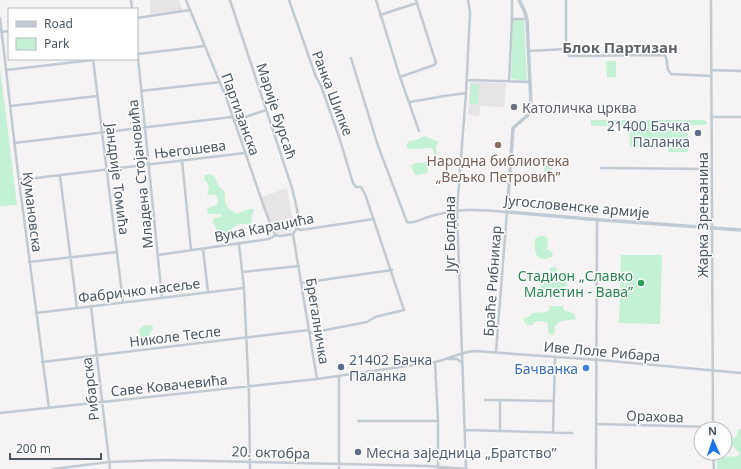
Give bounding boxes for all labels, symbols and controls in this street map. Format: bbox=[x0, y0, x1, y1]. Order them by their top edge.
legend bbox=[8, 8, 138, 60]
text: Road bbox=[44, 15, 73, 32]
text: Park bbox=[44, 35, 70, 52]
district label: Блок Партизан bbox=[562, 37, 678, 57]
street label: Ранка Шипке bbox=[308, 48, 358, 138]
street label: Марије Бурсаћ bbox=[252, 60, 302, 162]
street label: Партизанска bbox=[217, 70, 265, 158]
street label: Младена Стојановића bbox=[123, 98, 157, 250]
place label: Католичка црква bbox=[522, 98, 637, 117]
marker: Католичка црква bbox=[509, 102, 519, 112]
place label: 21400 Бачка Паланка bbox=[607, 116, 690, 151]
street label: Јандрије Томића bbox=[101, 120, 134, 236]
marker: 21400 Бачка Паланка bbox=[693, 128, 703, 138]
street label: Његошева bbox=[153, 135, 227, 163]
marker: Народна библиотека „Вељко Петровић” bbox=[493, 140, 503, 150]
place label: Народна библиотека „Вељко Петровић” bbox=[427, 151, 569, 186]
street label: Жарка Зрењанина bbox=[693, 152, 712, 278]
street label: Кумановска bbox=[19, 171, 47, 253]
street label: Југословенске армије bbox=[502, 190, 651, 222]
street label: Југ Богдана bbox=[440, 196, 459, 274]
street label: Вука Караџића bbox=[213, 208, 315, 246]
street label: Браће Рибникар bbox=[479, 225, 505, 337]
place label: Стадион „Славко Малетин - Вава” bbox=[518, 266, 633, 301]
street label: Фабричко насеље bbox=[77, 273, 201, 307]
street label: Брегалничка bbox=[302, 276, 334, 366]
marker: Стадион „Славко Малетин - Вава” bbox=[636, 278, 646, 288]
street label: Николе Тесле bbox=[128, 321, 222, 351]
street label: Иве Лоле Рибара bbox=[543, 336, 661, 366]
place label: 21402 Бачка Паланка bbox=[349, 350, 432, 385]
street label: Рибарска bbox=[77, 356, 103, 422]
place label: Бачванка bbox=[514, 359, 578, 378]
marker: 21402 Бачка Паланка bbox=[336, 362, 346, 372]
marker: Бачванка bbox=[581, 363, 591, 373]
street label: Саве Ковачевића bbox=[110, 369, 228, 401]
street label: Орахова bbox=[626, 406, 684, 426]
north arrow bbox=[693, 421, 733, 461]
text: N bbox=[708, 423, 717, 438]
scale bar bbox=[10, 435, 101, 461]
text: 200 m bbox=[16, 440, 51, 457]
street label: 20. октобра bbox=[231, 441, 311, 463]
place label: Месна заједница „Братство” bbox=[366, 443, 557, 462]
marker: Месна заједница „Братство” bbox=[353, 447, 363, 457]

